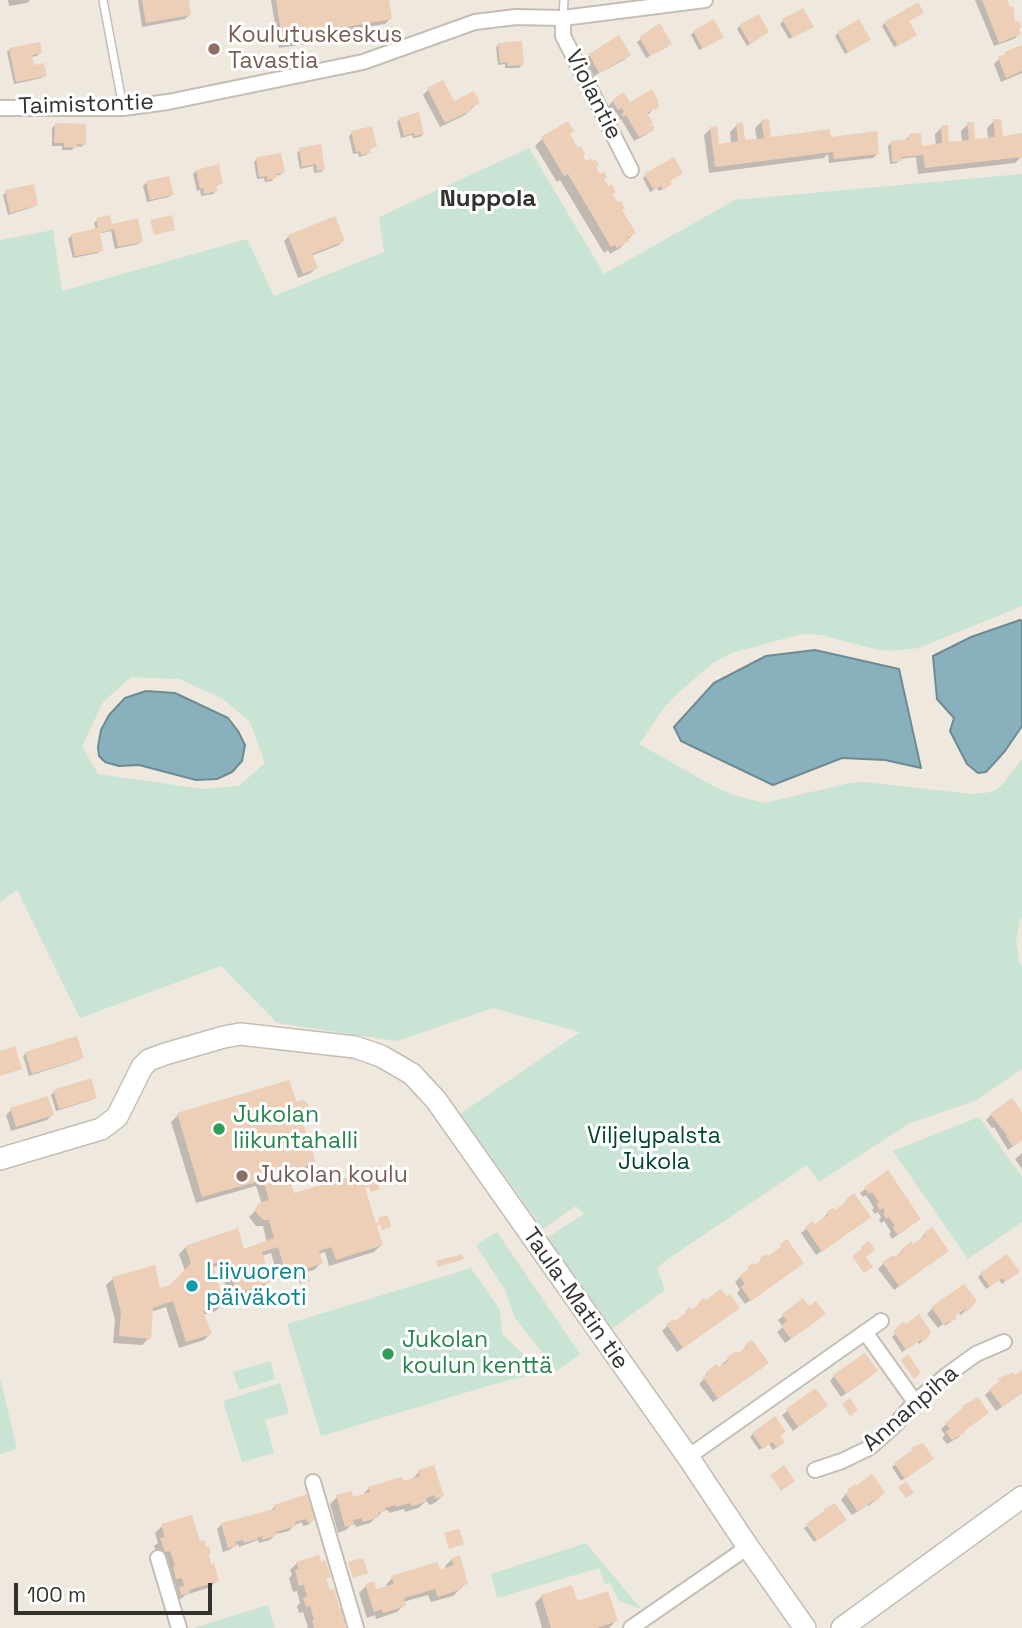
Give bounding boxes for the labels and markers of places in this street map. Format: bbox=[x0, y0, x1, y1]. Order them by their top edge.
place label: Koulutuskeskus Tavastia bbox=[228, 22, 402, 76]
marker: Koulutuskeskus Tavastia bbox=[206, 41, 222, 57]
place label: Jukolan liikuntahalli bbox=[233, 1102, 358, 1156]
marker: Jukolan liikuntahalli bbox=[211, 1121, 227, 1137]
place label: Jukolan koulu bbox=[256, 1162, 408, 1190]
marker: Jukolan koulu bbox=[234, 1168, 250, 1184]
place label: Liivuoren päiväkoti bbox=[206, 1259, 307, 1313]
marker: Liivuoren päiväkoti bbox=[184, 1278, 200, 1294]
place label: Jukolan koulun kenttä bbox=[402, 1327, 552, 1381]
marker: Jukolan koulun kenttä bbox=[380, 1346, 396, 1362]

